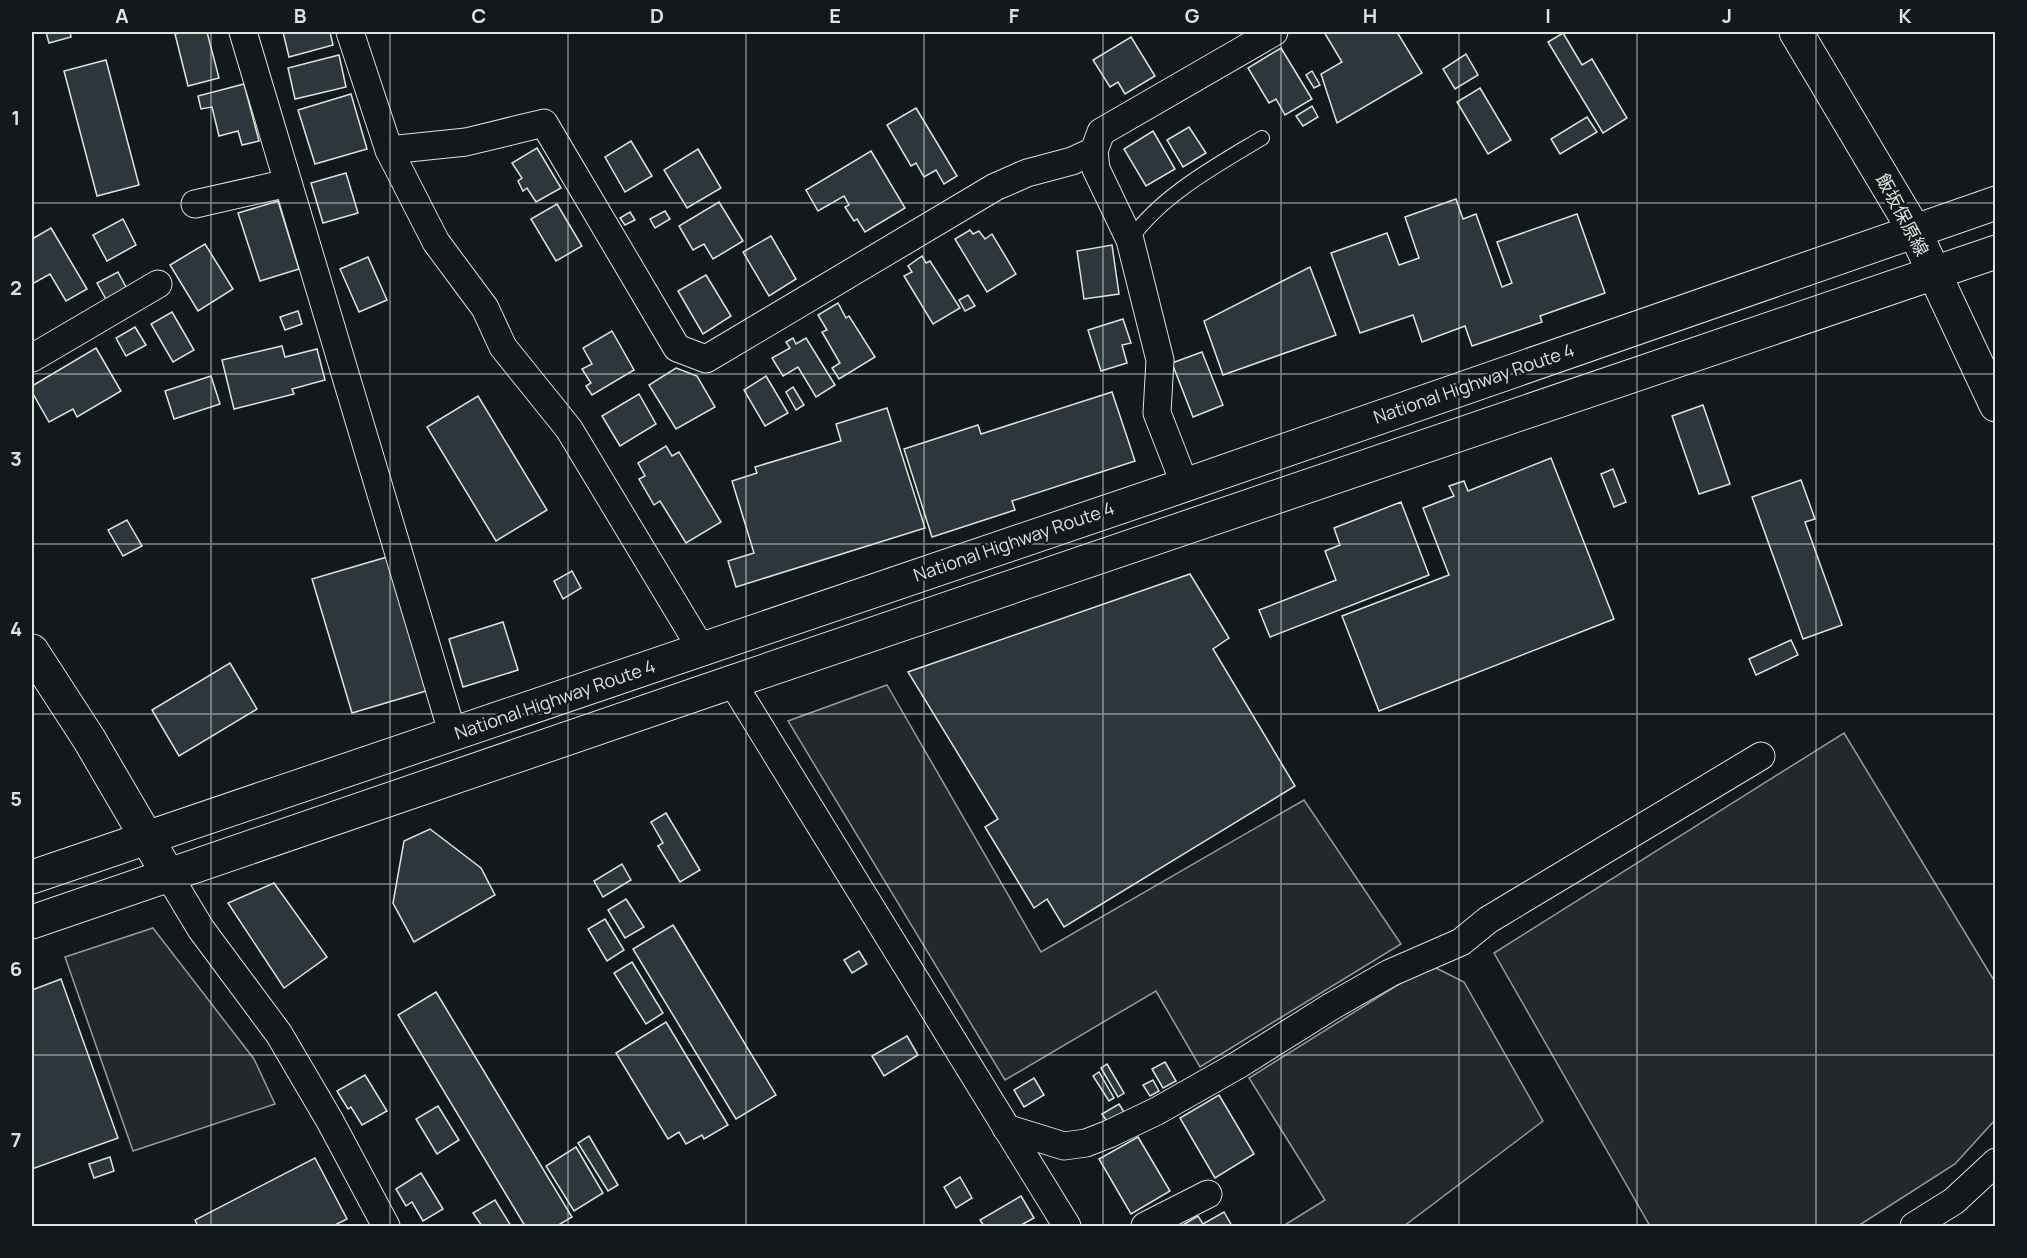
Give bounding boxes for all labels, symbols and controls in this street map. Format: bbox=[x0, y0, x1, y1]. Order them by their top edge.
text: A bbox=[115, 2, 129, 29]
text: B bbox=[294, 2, 307, 29]
text: C bbox=[472, 2, 486, 29]
text: D bbox=[650, 2, 664, 29]
text: E bbox=[829, 2, 841, 29]
text: F bbox=[1009, 2, 1020, 29]
text: G bbox=[1185, 2, 1200, 29]
text: H bbox=[1363, 2, 1377, 29]
text: I bbox=[1545, 2, 1551, 29]
text: J bbox=[1722, 2, 1732, 29]
text: K bbox=[1899, 2, 1912, 29]
text: 1 bbox=[12, 104, 20, 131]
street label: 飯坂保原線 bbox=[1871, 169, 1935, 260]
text: 2 bbox=[10, 274, 22, 301]
street label: National Highway Route 4 bbox=[1370, 337, 1577, 429]
text: 3 bbox=[10, 445, 22, 472]
street label: National Highway Route 4 bbox=[910, 495, 1117, 587]
text: 4 bbox=[10, 615, 22, 642]
street label: National Highway Route 4 bbox=[451, 653, 658, 745]
text: 5 bbox=[10, 785, 22, 812]
text: 6 bbox=[10, 955, 22, 982]
text: 7 bbox=[11, 1126, 21, 1153]

